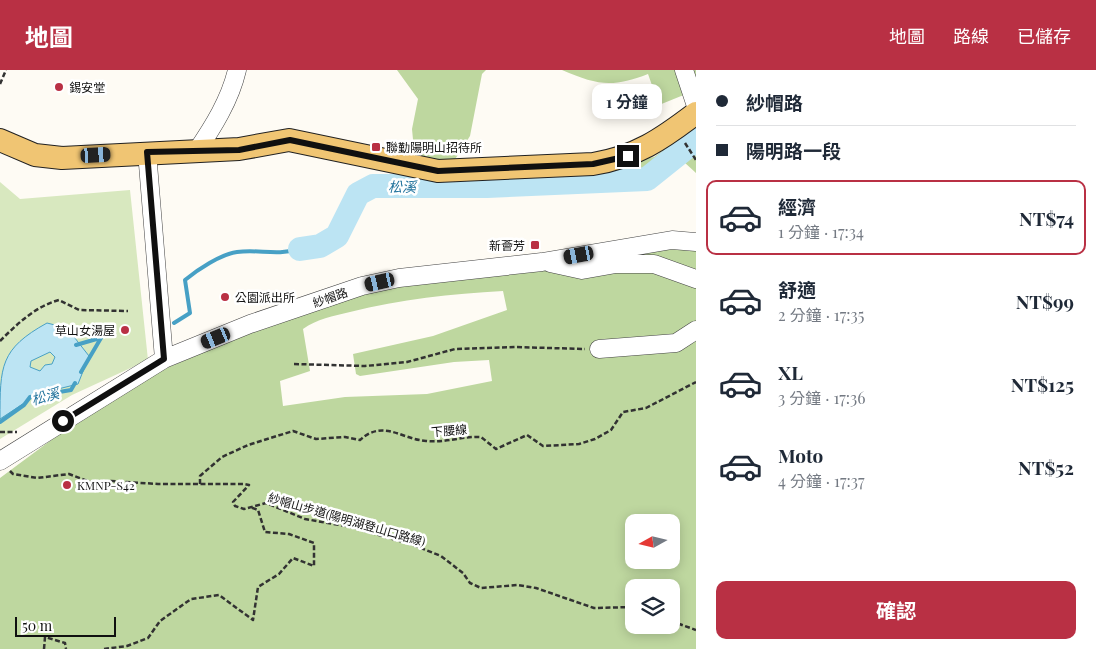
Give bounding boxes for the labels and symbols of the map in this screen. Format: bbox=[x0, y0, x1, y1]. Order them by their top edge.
place label: 錫安堂 bbox=[69, 79, 105, 95]
marker: 錫安堂 bbox=[53, 81, 65, 93]
callout: 1 分鐘 bbox=[593, 83, 663, 118]
place label: 聯勤陽明山招待所 bbox=[386, 139, 482, 155]
marker: 聯勤陽明山招待所 bbox=[370, 141, 382, 153]
route end bbox=[617, 145, 639, 167]
car bbox=[80, 147, 111, 163]
water label: 松溪 bbox=[388, 177, 418, 196]
place label: 新薈芳 bbox=[489, 237, 525, 253]
marker: 新薈芳 bbox=[529, 239, 541, 251]
car bbox=[562, 245, 595, 265]
car bbox=[363, 271, 396, 293]
street label: 紗帽路 bbox=[310, 284, 350, 310]
place label: 公園派出所 bbox=[235, 289, 295, 305]
marker: 公園派出所 bbox=[219, 291, 231, 303]
place label: 草山女湯屋 bbox=[55, 322, 115, 338]
marker: 草山女湯屋 bbox=[119, 324, 131, 336]
car bbox=[199, 325, 232, 351]
water label: 松溪 bbox=[29, 383, 63, 409]
route start bbox=[52, 410, 74, 432]
street label: 下腰線 bbox=[430, 420, 468, 440]
place label: KMNP-S42 bbox=[77, 477, 135, 493]
marker: KMNP-S42 bbox=[61, 479, 73, 491]
street label: 紗帽山步道(陽明湖登山口路線) bbox=[266, 489, 428, 549]
north arrow bbox=[625, 514, 680, 569]
scale bar bbox=[15, 614, 116, 637]

